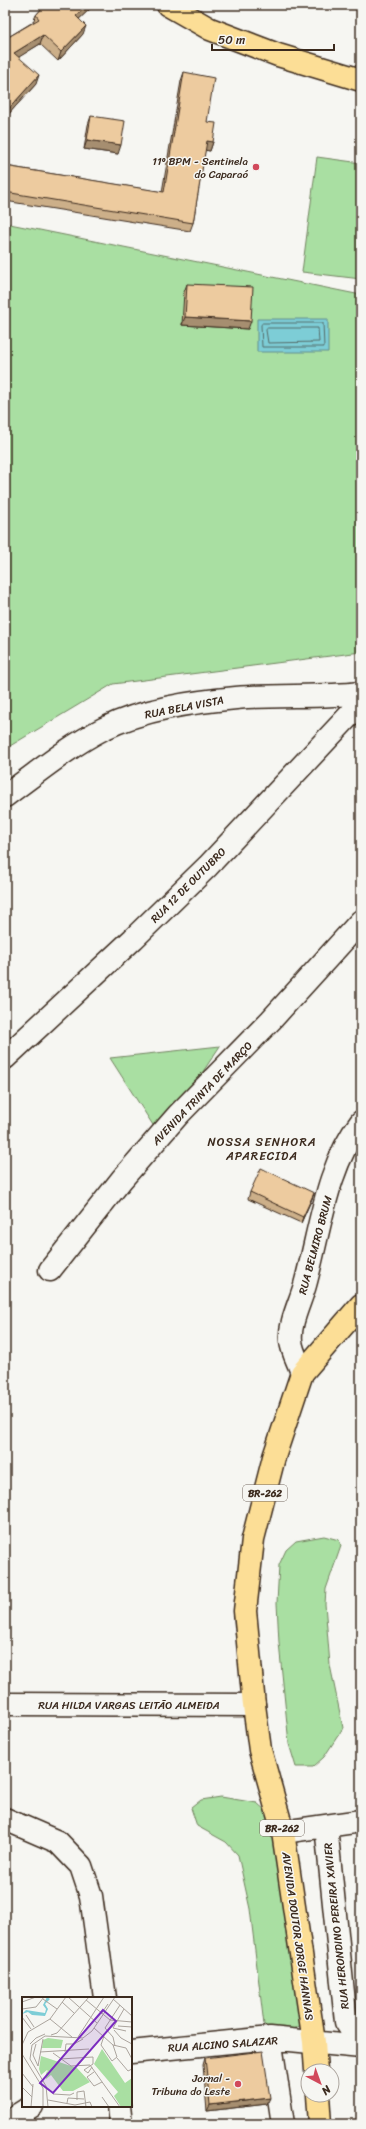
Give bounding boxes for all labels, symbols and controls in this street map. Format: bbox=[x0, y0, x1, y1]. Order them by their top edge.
scale bar bbox=[212, 26, 334, 52]
text: 50 m bbox=[218, 29, 245, 51]
place label: 11º BPM - Sentinela do Caparaó bbox=[152, 152, 248, 184]
marker: 11º BPM - Sentinela do Caparaó bbox=[251, 162, 261, 172]
street label: RUA BELA VISTA bbox=[143, 691, 225, 724]
street label: RUA 12 DE OUTUBRO bbox=[146, 843, 231, 928]
street label: AVENIDA TRINTA DE MARÇO bbox=[147, 1037, 257, 1151]
district label: NOSSA SENHORA APARECIDA bbox=[207, 1131, 317, 1167]
street label: RUA BELMIRO BRUM bbox=[293, 1193, 338, 1297]
road number: BR-262 bbox=[243, 1485, 287, 1501]
street label: RUA HILDA VARGAS LEITÃO ALMEIDA bbox=[38, 1696, 220, 1715]
road number: BR-262 bbox=[260, 1820, 304, 1836]
street label: RUA HERONDINO PEREIRA XAVIER bbox=[318, 1841, 355, 2010]
street label: AVENIDA DOUTOR JORGE HANNAS bbox=[276, 1850, 319, 2022]
inset map bbox=[22, 1997, 132, 2107]
street label: RUA ALCINO SALAZAR bbox=[167, 2031, 279, 2058]
north arrow bbox=[300, 2063, 340, 2103]
place label: Jornal - Tribuna do Leste bbox=[151, 2069, 231, 2101]
marker: Jornal - Tribuna do Leste bbox=[233, 2079, 243, 2089]
text: N bbox=[317, 2080, 336, 2100]

